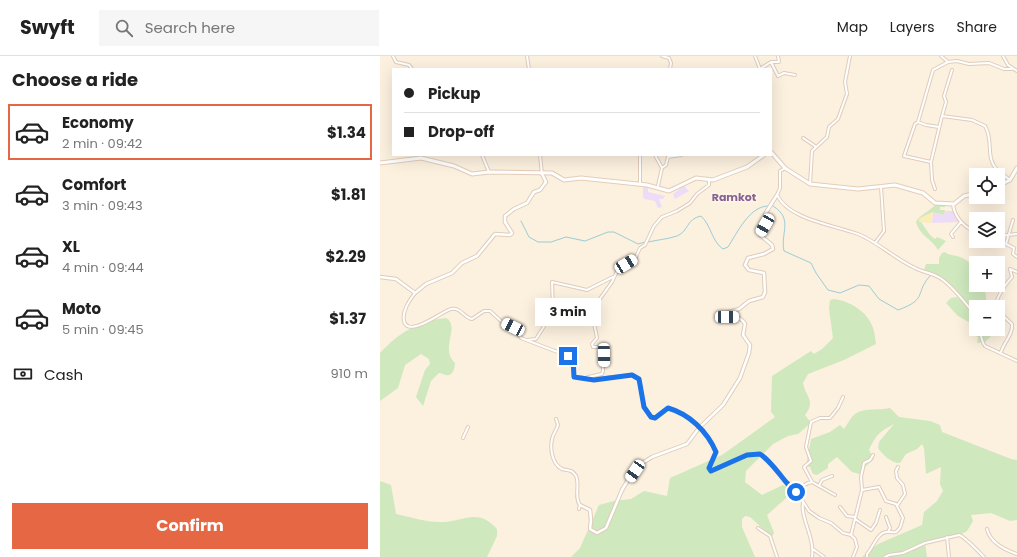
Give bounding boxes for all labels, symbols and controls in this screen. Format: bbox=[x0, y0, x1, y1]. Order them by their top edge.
search box bbox=[99, 10, 379, 46]
text: Swyft bbox=[20, 14, 75, 41]
icon: search bbox=[113, 17, 135, 39]
text: Search here bbox=[145, 17, 235, 38]
text: Map bbox=[837, 17, 868, 37]
text: Layers bbox=[890, 17, 934, 37]
text: Share bbox=[956, 17, 997, 37]
text: Choose a ride bbox=[12, 67, 138, 92]
text: Pickup bbox=[428, 83, 480, 104]
text: Economy bbox=[62, 112, 134, 133]
icon: car bbox=[14, 114, 50, 150]
text: Drop-off bbox=[428, 121, 494, 142]
text: $1.34 bbox=[327, 122, 366, 143]
text: 2 min · 09:42 bbox=[62, 134, 142, 153]
map controls bbox=[969, 168, 1005, 336]
button: locate bbox=[969, 168, 1005, 204]
text: Comfort bbox=[62, 174, 126, 195]
icon: car bbox=[14, 176, 50, 212]
text: $1.81 bbox=[331, 184, 366, 205]
district label: Ramkot bbox=[712, 189, 757, 205]
text: 3 min · 09:43 bbox=[62, 196, 143, 215]
car bbox=[754, 212, 776, 238]
button: layers bbox=[969, 212, 1005, 248]
text: XL bbox=[62, 236, 80, 257]
icon: car bbox=[14, 238, 50, 274]
text: $2.29 bbox=[326, 246, 366, 267]
car bbox=[613, 253, 639, 275]
button: + bbox=[969, 256, 1005, 292]
text: 4 min · 09:44 bbox=[62, 258, 144, 277]
text: Moto bbox=[62, 298, 101, 319]
callout: 3 min bbox=[535, 298, 601, 326]
icon: car bbox=[14, 300, 50, 336]
button: − bbox=[969, 300, 1005, 336]
text: 3 min bbox=[550, 302, 587, 321]
text: $1.37 bbox=[329, 308, 366, 329]
car bbox=[715, 311, 739, 323]
car bbox=[500, 316, 526, 338]
text: 5 min · 09:45 bbox=[62, 320, 144, 339]
car bbox=[598, 343, 610, 367]
route end bbox=[559, 347, 577, 365]
icon: cash bbox=[12, 363, 34, 385]
text: Cash bbox=[44, 364, 83, 385]
text: 910 m bbox=[331, 364, 368, 383]
car bbox=[623, 458, 647, 484]
route start bbox=[787, 483, 805, 501]
button: Confirm bbox=[12, 503, 368, 549]

